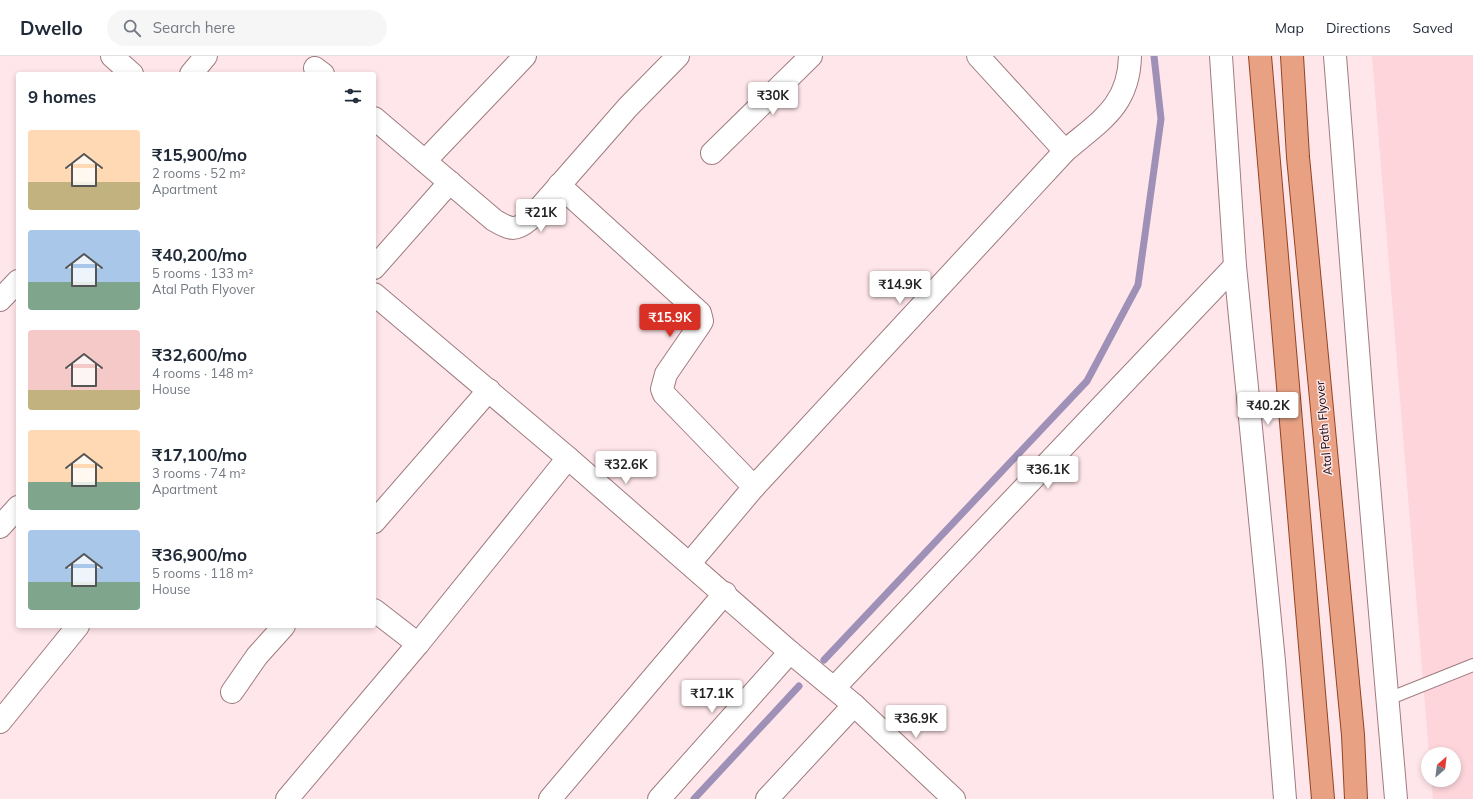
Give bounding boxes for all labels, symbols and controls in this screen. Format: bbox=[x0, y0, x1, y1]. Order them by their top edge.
search box bbox=[107, 10, 387, 46]
text: Dwello bbox=[20, 16, 83, 40]
icon: search bbox=[121, 17, 143, 39]
text: Search here bbox=[153, 18, 235, 37]
text: Map bbox=[1275, 19, 1304, 37]
text: Directions bbox=[1326, 19, 1391, 37]
text: Saved bbox=[1413, 19, 1453, 37]
pin: ₹30K bbox=[749, 82, 797, 116]
icon: filters bbox=[342, 85, 364, 107]
text: 9 homes bbox=[28, 86, 96, 107]
text: ₹30K bbox=[757, 87, 789, 103]
text: ₹15,900/mo bbox=[152, 144, 247, 165]
icon: home bbox=[60, 146, 108, 194]
text: 2 rooms · 52 m² bbox=[152, 165, 246, 181]
text: Apartment bbox=[152, 181, 217, 197]
pin: ₹21K bbox=[517, 199, 565, 233]
text: ₹21K bbox=[525, 204, 557, 220]
text: ₹40,200/mo bbox=[152, 244, 247, 265]
icon: home bbox=[60, 246, 108, 294]
text: 5 rooms · 133 m² bbox=[152, 265, 253, 281]
pin: ₹14.9K bbox=[867, 271, 933, 305]
text: ₹14.9K bbox=[878, 276, 922, 292]
text: Atal Path Flyover bbox=[152, 281, 255, 297]
pin: ₹15.9K bbox=[637, 304, 703, 338]
text: ₹15.9K bbox=[648, 309, 692, 325]
text: ₹32,600/mo bbox=[152, 344, 247, 365]
icon: home bbox=[60, 346, 108, 394]
text: 4 rooms · 148 m² bbox=[152, 365, 253, 381]
street label: Atal Path Flyover bbox=[1312, 379, 1335, 476]
text: House bbox=[152, 381, 190, 397]
pin: ₹40.2K bbox=[1235, 392, 1301, 426]
text: ₹40.2K bbox=[1246, 397, 1290, 413]
text: ₹17,100/mo bbox=[152, 444, 247, 465]
icon: home bbox=[60, 446, 108, 494]
pin: ₹32.6K bbox=[593, 451, 659, 485]
text: ₹32.6K bbox=[604, 456, 648, 472]
pin: ₹36.1K bbox=[1015, 456, 1081, 490]
text: ₹36.1K bbox=[1026, 461, 1070, 477]
text: 3 rooms · 74 m² bbox=[152, 465, 246, 481]
text: Apartment bbox=[152, 481, 217, 497]
text: ₹36,900/mo bbox=[152, 544, 247, 565]
icon: home bbox=[60, 546, 108, 594]
text: 5 rooms · 118 m² bbox=[152, 565, 253, 581]
text: House bbox=[152, 581, 190, 597]
pin: ₹17.1K bbox=[679, 680, 745, 714]
text: ₹17.1K bbox=[690, 685, 734, 701]
pin: ₹36.9K bbox=[883, 705, 949, 739]
text: ₹36.9K bbox=[894, 710, 938, 726]
north arrow bbox=[1421, 747, 1461, 787]
map controls bbox=[1421, 747, 1461, 787]

